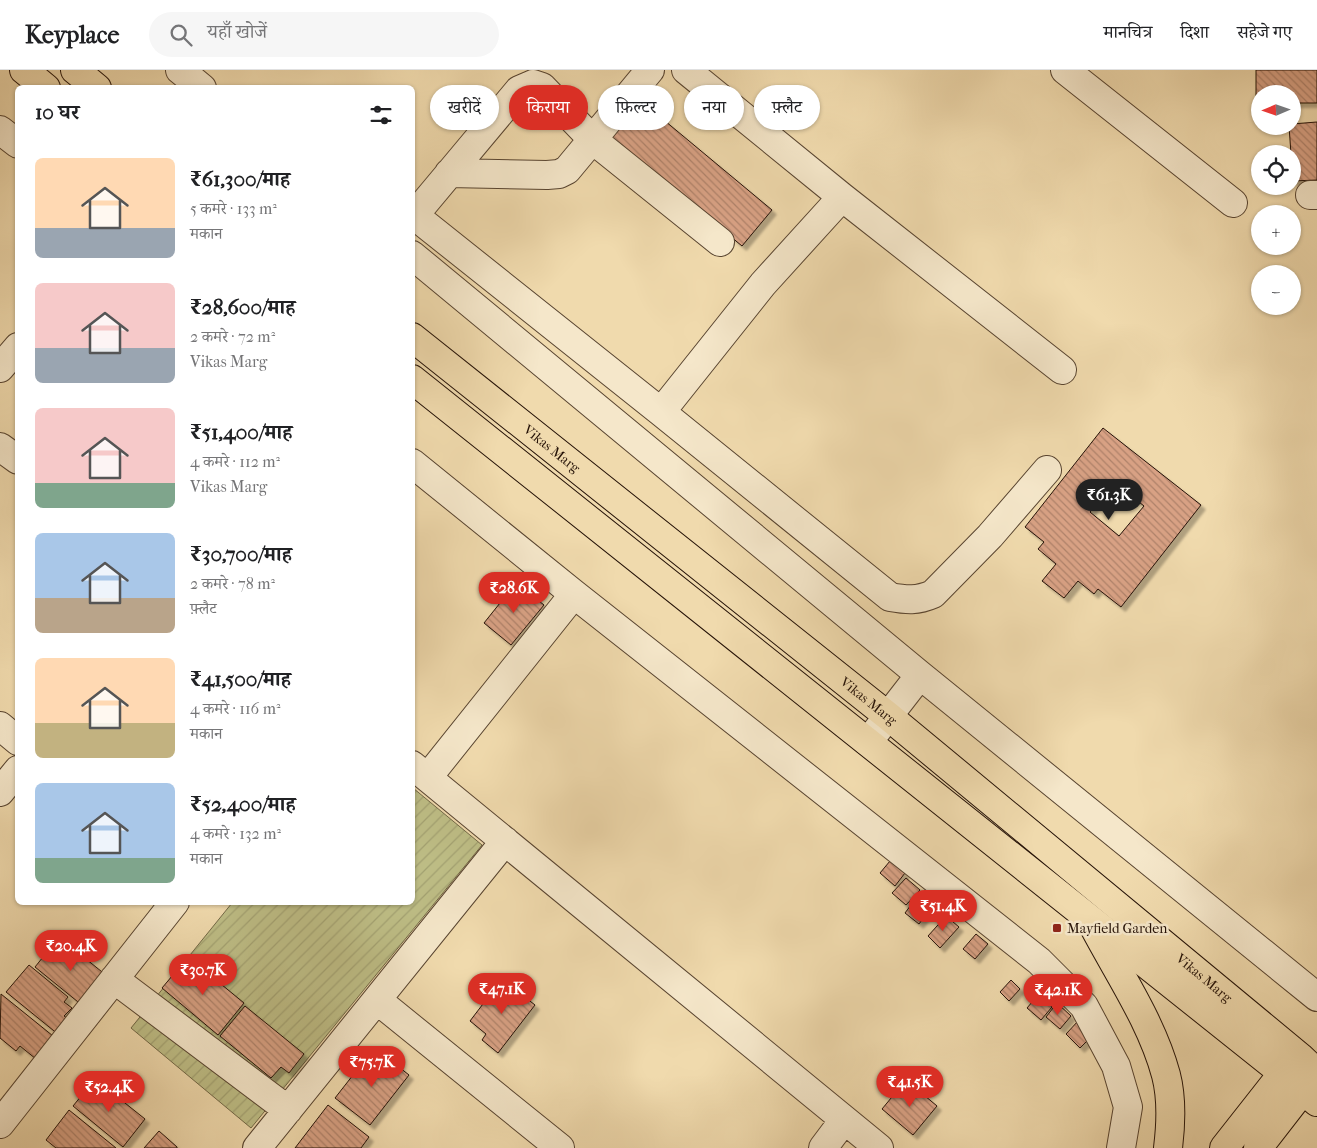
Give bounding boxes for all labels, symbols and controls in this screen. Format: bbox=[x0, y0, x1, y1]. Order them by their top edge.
search box bbox=[149, 12, 499, 57]
text: Keyplace bbox=[25, 21, 119, 49]
icon: search bbox=[167, 21, 195, 49]
text: यहाँ खोजें bbox=[207, 21, 267, 43]
text: मानचित्र bbox=[1104, 22, 1152, 43]
text: दिशा bbox=[1180, 22, 1209, 43]
text: सहेजे गए bbox=[1237, 22, 1292, 43]
chip: खरीदें bbox=[430, 85, 499, 130]
chip: किराया bbox=[509, 85, 588, 130]
chip: फ़िल्टर bbox=[598, 85, 674, 130]
chip: नया bbox=[684, 85, 744, 130]
chip: फ़्लैट bbox=[754, 85, 820, 130]
north arrow bbox=[1251, 85, 1301, 135]
map controls bbox=[1251, 85, 1301, 315]
text: 10 घर bbox=[35, 100, 79, 124]
icon: filters bbox=[367, 101, 395, 129]
button: locate bbox=[1251, 145, 1301, 195]
text: ₹61,300/माह bbox=[190, 167, 290, 191]
icon: home bbox=[75, 178, 135, 238]
text: 5 कमरे · 133 m² bbox=[190, 199, 277, 218]
button: + bbox=[1251, 205, 1301, 255]
text: मकान bbox=[190, 224, 222, 243]
button: − bbox=[1251, 265, 1301, 315]
text: ₹28,600/माह bbox=[190, 295, 295, 319]
icon: home bbox=[75, 303, 135, 363]
text: 2 कमरे · 72 m² bbox=[190, 327, 275, 346]
text: Vikas Marg bbox=[190, 352, 267, 371]
text: ₹51,400/माह bbox=[190, 420, 292, 444]
street label: Vikas Marg bbox=[519, 421, 584, 477]
icon: home bbox=[75, 428, 135, 488]
text: 4 कमरे · 112 m² bbox=[190, 452, 280, 471]
text: Vikas Marg bbox=[190, 477, 267, 496]
pin: ₹61.3K bbox=[1068, 478, 1150, 521]
text: ₹61.3K bbox=[1087, 485, 1131, 504]
text: ₹30,700/माह bbox=[190, 542, 292, 566]
icon: home bbox=[75, 553, 135, 613]
pin: ₹28.6K bbox=[473, 572, 555, 614]
text: 2 कमरे · 78 m² bbox=[190, 574, 275, 593]
text: ₹28.6K bbox=[490, 578, 538, 597]
text: फ़्लैट bbox=[190, 599, 217, 618]
text: ₹41,500/माह bbox=[190, 667, 291, 691]
street label: Vikas Marg bbox=[836, 673, 901, 729]
icon: home bbox=[75, 678, 135, 738]
text: 4 कमरे · 116 m² bbox=[190, 699, 280, 718]
text: मकान bbox=[190, 724, 222, 743]
text: ₹52,400/माह bbox=[190, 792, 296, 816]
icon: home bbox=[75, 803, 135, 863]
text: 4 कमरे · 132 m² bbox=[190, 824, 281, 843]
text: मकान bbox=[190, 849, 222, 868]
pin: ₹51.4K bbox=[902, 890, 984, 932]
text: ₹51.4K bbox=[920, 896, 966, 915]
place label: Mayfield Garden bbox=[1067, 920, 1167, 937]
marker: Mayfield Garden bbox=[1051, 922, 1063, 934]
pin: ₹20.4K bbox=[30, 930, 112, 972]
text: ₹20.4K bbox=[46, 936, 96, 955]
street label: Vikas Marg bbox=[1172, 949, 1236, 1007]
pin: ₹30.7K bbox=[162, 954, 244, 996]
text: ₹30.7K bbox=[180, 960, 226, 979]
pin: ₹47.1K bbox=[461, 972, 543, 1015]
pin: ₹42.1K bbox=[1017, 974, 1099, 1016]
text: ₹47.1K bbox=[479, 979, 525, 998]
text: ₹42.1K bbox=[1034, 980, 1082, 999]
pin: ₹75.7K bbox=[331, 1046, 413, 1088]
text: ₹75.7K bbox=[349, 1052, 395, 1071]
pin: ₹41.5K bbox=[869, 1066, 951, 1108]
pin: ₹52.4K bbox=[68, 1070, 150, 1113]
text: ₹41.5K bbox=[887, 1072, 933, 1091]
text: ₹52.4K bbox=[85, 1077, 133, 1096]

